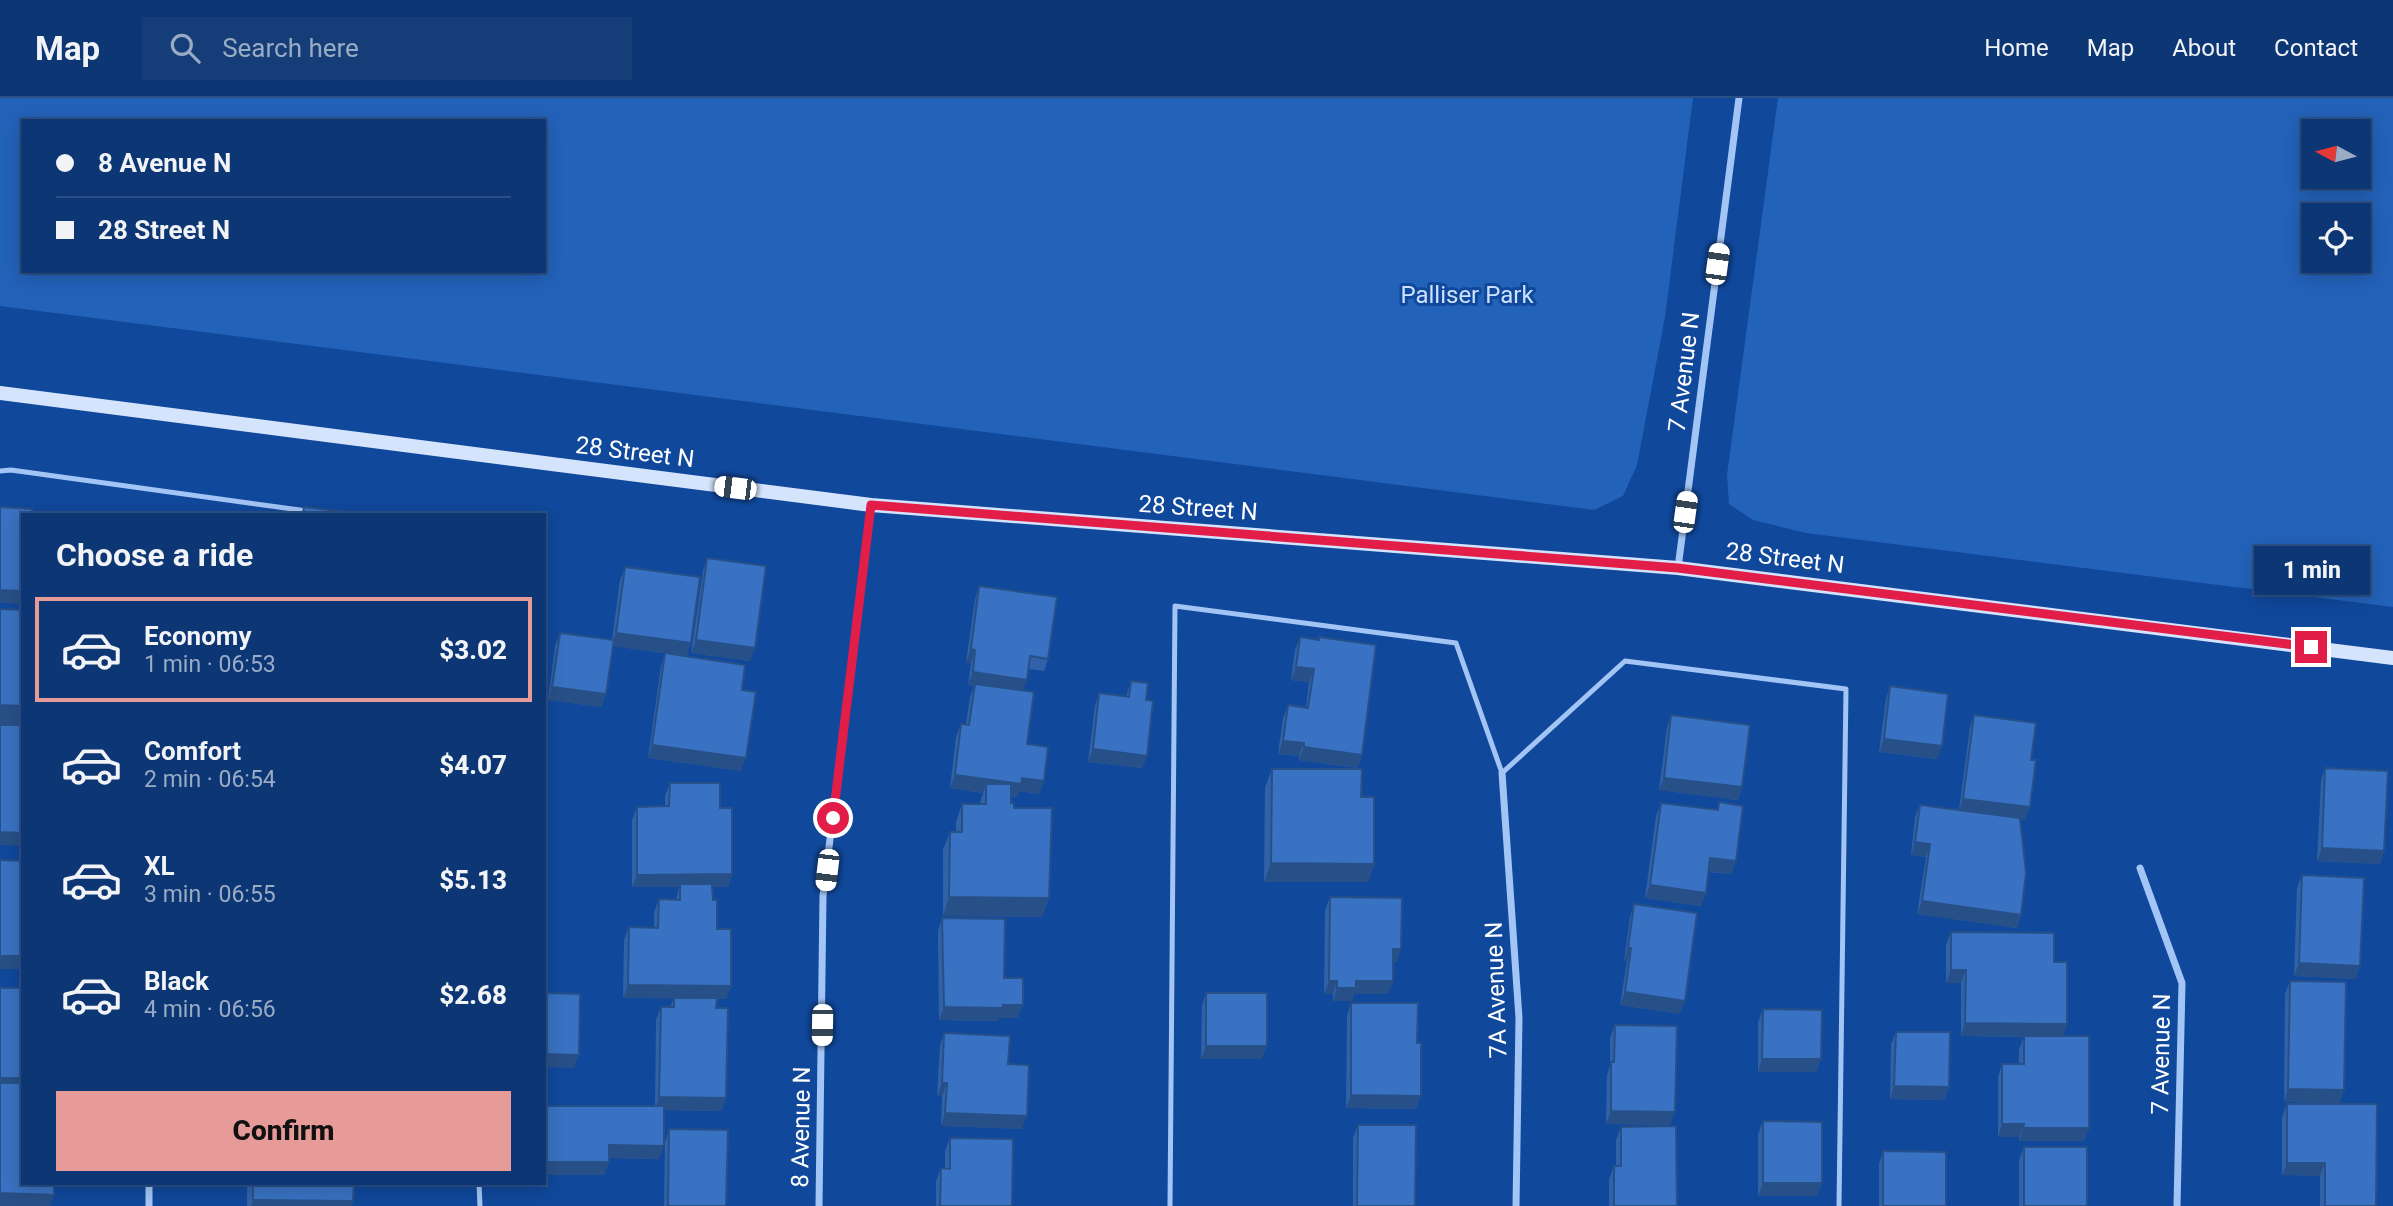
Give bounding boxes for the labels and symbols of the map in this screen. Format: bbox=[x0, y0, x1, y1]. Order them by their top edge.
north arrow bbox=[2301, 119, 2371, 189]
car bbox=[1704, 242, 1731, 286]
park label: Palliser Park bbox=[1400, 281, 1534, 309]
street label: 7 Avenue N bbox=[1663, 310, 1705, 434]
street label: 28 Street N bbox=[574, 431, 696, 473]
car bbox=[713, 475, 758, 501]
street label: 28 Street N bbox=[1138, 490, 1258, 526]
car bbox=[1672, 490, 1699, 534]
street label: 28 Street N bbox=[1724, 537, 1846, 579]
callout: 1 min bbox=[2253, 546, 2369, 594]
route end bbox=[2295, 631, 2327, 663]
route start bbox=[817, 802, 849, 834]
car bbox=[815, 848, 840, 892]
street label: 7A Avenue N bbox=[1480, 921, 1512, 1059]
street label: 7 Avenue N bbox=[2146, 993, 2176, 1115]
car bbox=[812, 1004, 833, 1046]
street label: 8 Avenue N bbox=[786, 1066, 816, 1188]

